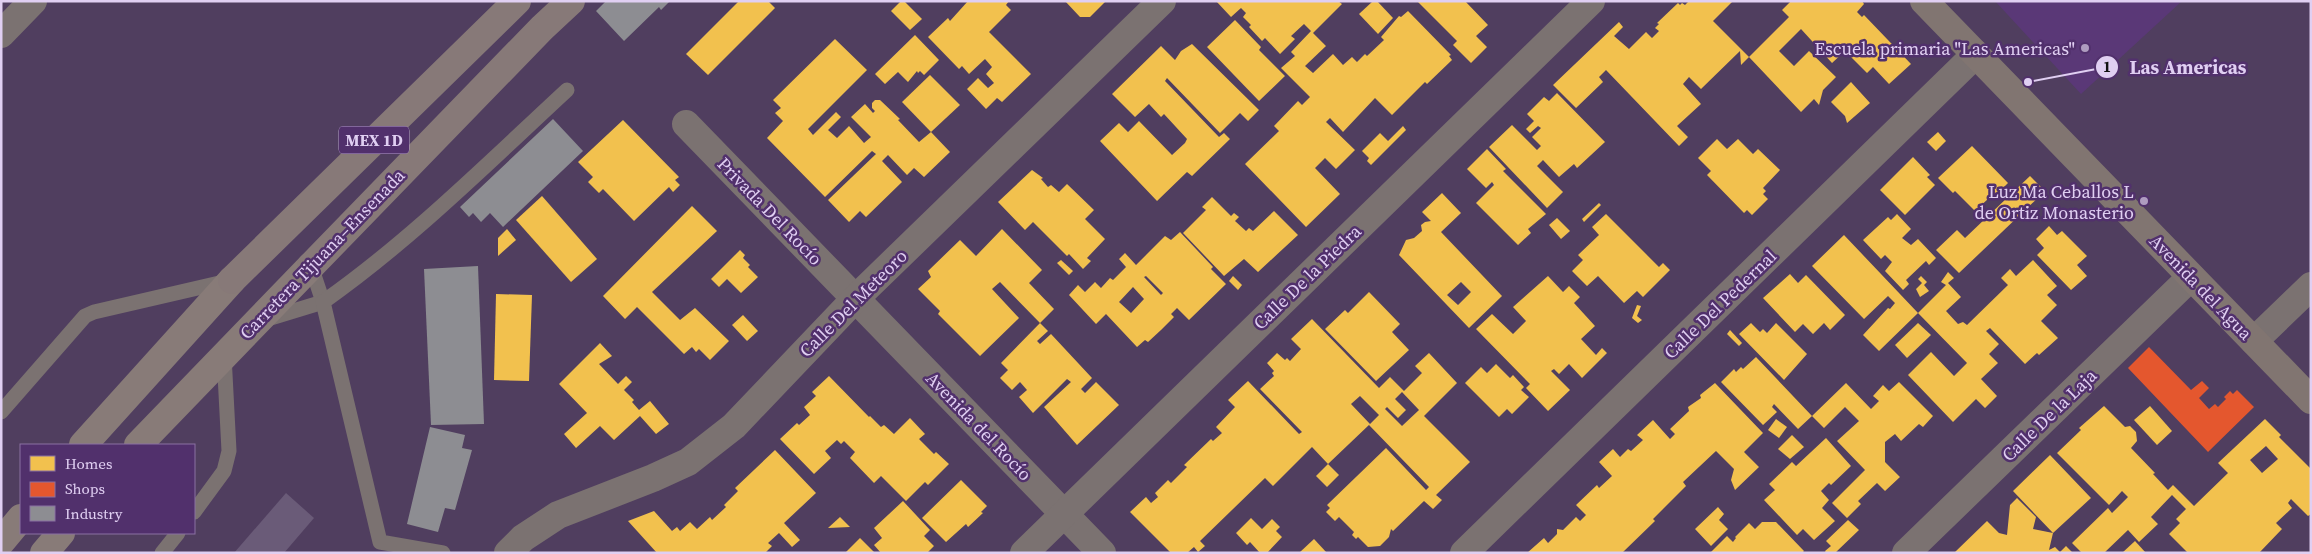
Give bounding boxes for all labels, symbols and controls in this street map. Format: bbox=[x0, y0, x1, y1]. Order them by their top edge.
place label: Escuela primaria "Las Americas" bbox=[1814, 36, 2075, 61]
marker: Escuela primaria "Las Americas" bbox=[2079, 42, 2091, 54]
callout: Las Americas bbox=[2095, 50, 2257, 84]
text: Las Americas bbox=[2130, 54, 2247, 80]
text: 1 bbox=[2103, 56, 2111, 77]
road number: MEX 1D bbox=[339, 126, 409, 154]
street label: Privada Del Rocío bbox=[712, 152, 828, 271]
street label: Carretera Tijuana–Ensenada bbox=[234, 163, 411, 345]
place label: Luz Ma Ceballos L de Ortiz Monasterio bbox=[1975, 179, 2134, 225]
marker: Luz Ma Ceballos L de Ortiz Monasterio bbox=[2138, 195, 2150, 207]
street label: Calle De la Piedra bbox=[1247, 218, 1367, 335]
street label: Avenida del Agua bbox=[2144, 229, 2259, 346]
street label: Calle Del Meteoro bbox=[794, 243, 913, 362]
street label: Calle Del Pedernal bbox=[1658, 244, 1782, 364]
street label: Calle De la Laja bbox=[1996, 363, 2103, 467]
street label: Avenida del Rocío bbox=[920, 366, 1038, 486]
legend bbox=[20, 444, 195, 534]
text: Homes bbox=[65, 453, 112, 474]
text: Shops bbox=[65, 478, 105, 499]
text: Industry bbox=[65, 503, 123, 524]

